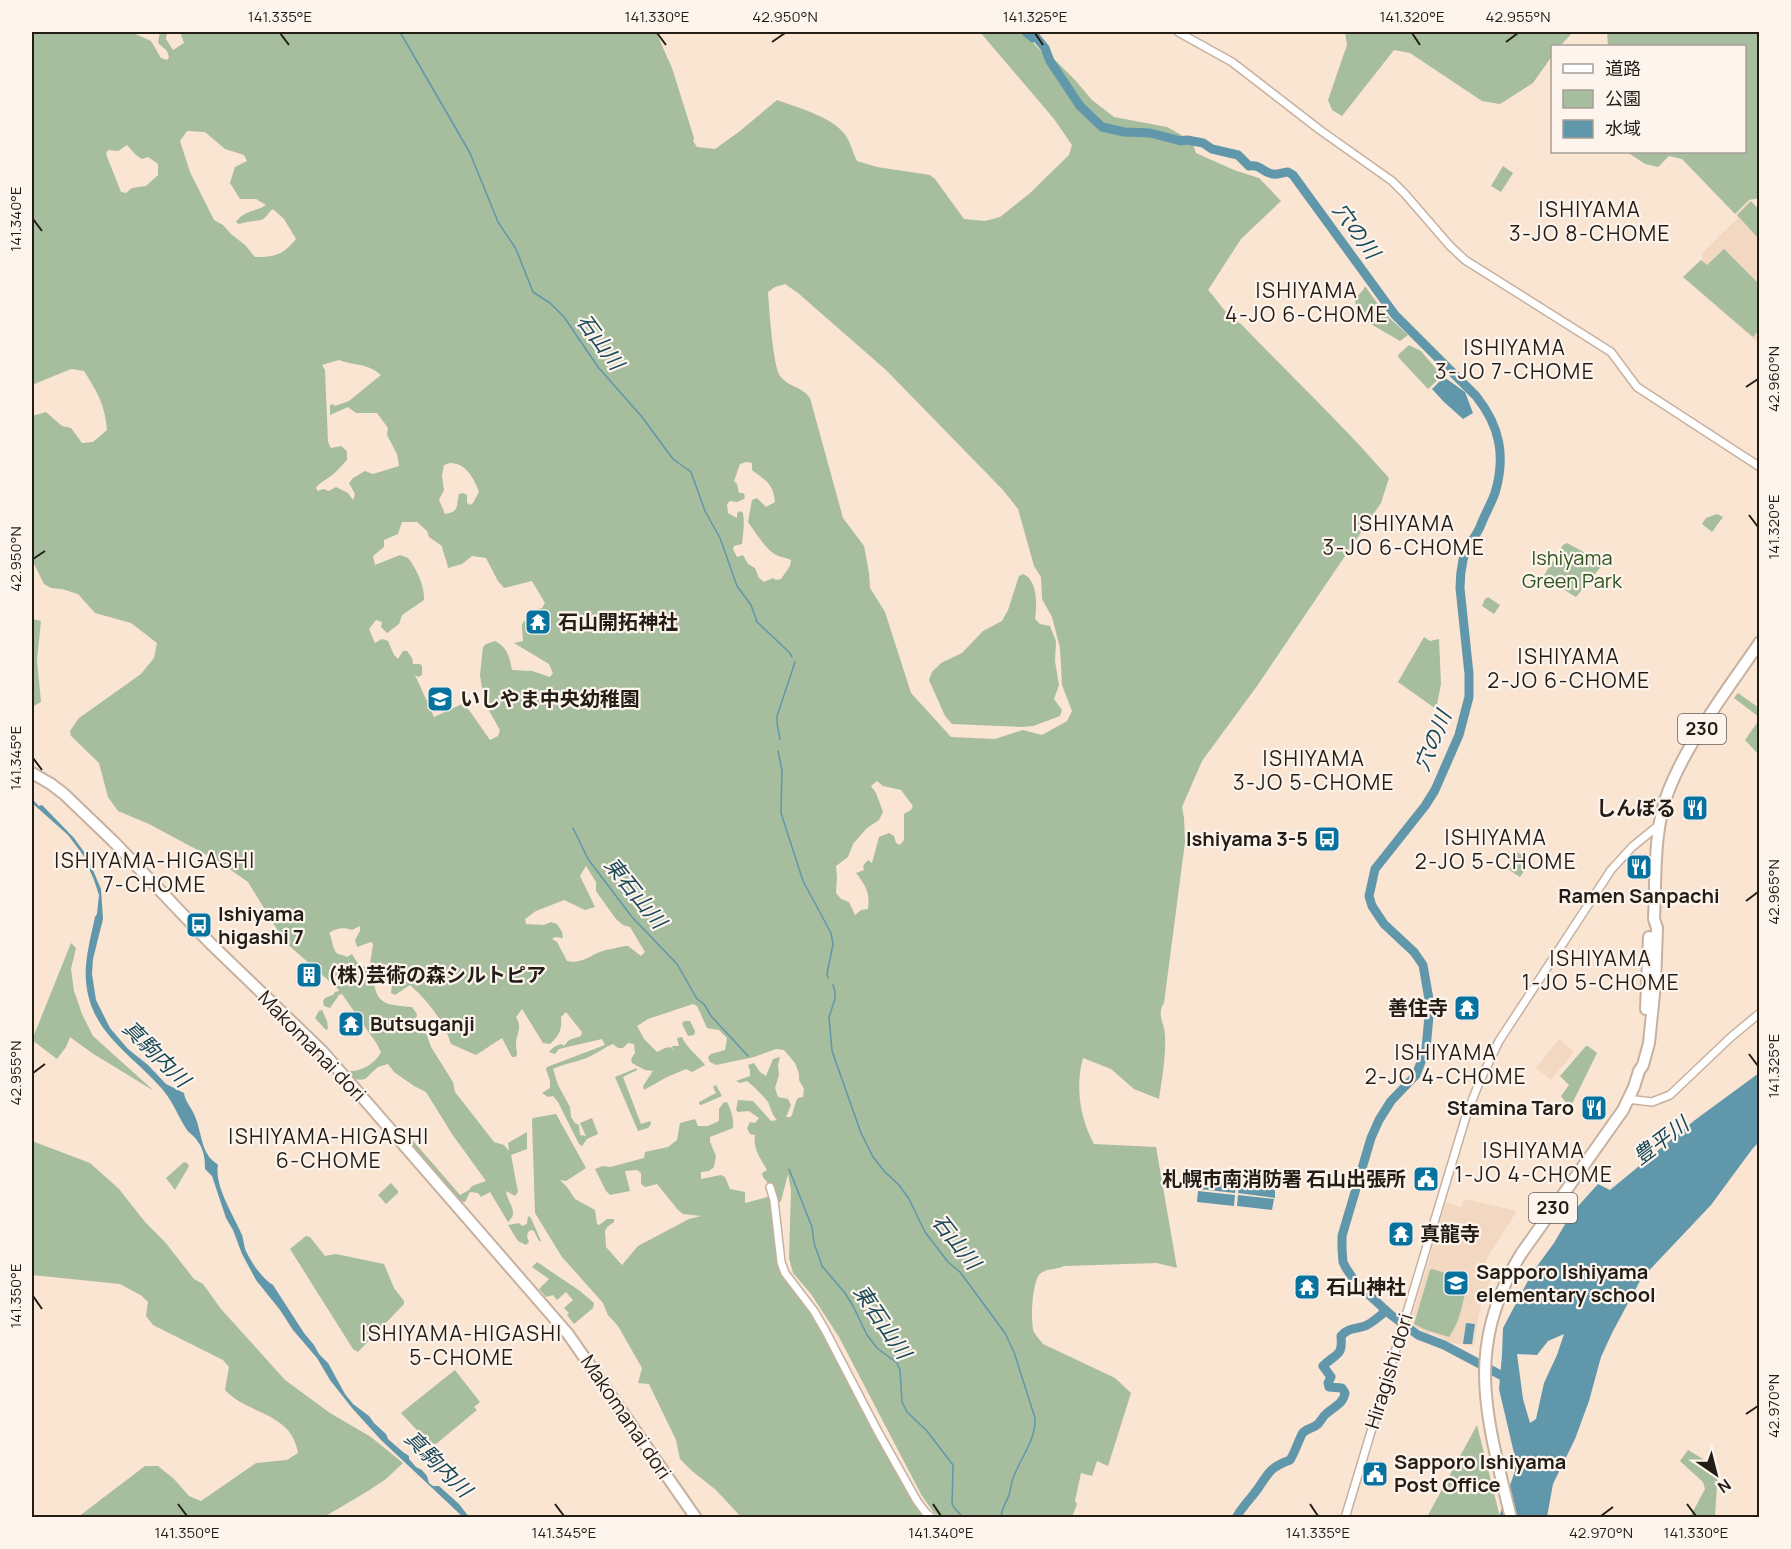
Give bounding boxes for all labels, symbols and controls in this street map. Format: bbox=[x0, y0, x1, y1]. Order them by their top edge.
text: 141.335°E bbox=[248, 6, 312, 27]
text: 141.330°E bbox=[625, 6, 689, 27]
text: 42.950°N bbox=[752, 6, 818, 27]
text: 141.325°E bbox=[1003, 6, 1067, 27]
text: 141.320°E bbox=[1379, 6, 1445, 27]
text: 42.955°N bbox=[1486, 6, 1550, 27]
legend bbox=[1551, 45, 1746, 153]
text: 道路 bbox=[1605, 56, 1641, 80]
text: 公園 bbox=[1605, 86, 1641, 110]
text: 水域 bbox=[1605, 116, 1641, 140]
text: 141.340°E bbox=[5, 186, 26, 252]
district label: ISHIYAMA 3-JO 8-CHOME bbox=[1509, 195, 1671, 247]
water label: 穴の川 bbox=[1327, 197, 1388, 266]
district label: ISHIYAMA 4-JO 6-CHOME bbox=[1225, 276, 1389, 328]
water label: 石山川 bbox=[571, 308, 632, 377]
district label: ISHIYAMA 3-JO 7-CHOME bbox=[1435, 333, 1595, 385]
text: 42.960°N bbox=[1763, 346, 1784, 412]
text: 141.320°E bbox=[1763, 494, 1784, 560]
district label: ISHIYAMA 3-JO 6-CHOME bbox=[1323, 509, 1486, 561]
text: 42.950°N bbox=[5, 526, 26, 592]
park label: Ishiyama Green Park bbox=[1522, 544, 1623, 594]
temple icon: 石山開拓神社 bbox=[523, 607, 553, 637]
place label: 石山開拓神社 bbox=[558, 608, 678, 635]
district label: ISHIYAMA 2-JO 6-CHOME bbox=[1487, 642, 1651, 694]
school or university icon: いしやま中央幼稚園 bbox=[425, 684, 455, 714]
place label: いしやま中央幼稚園 bbox=[460, 685, 640, 712]
water label: 穴の川 bbox=[1407, 704, 1458, 775]
road number: 230 bbox=[1678, 714, 1726, 744]
text: 141.345°E bbox=[5, 726, 26, 790]
district label: ISHIYAMA 3-JO 5-CHOME bbox=[1233, 744, 1395, 796]
restaurant icon: しんぼる bbox=[1680, 793, 1710, 823]
place label: しんぼる bbox=[1596, 794, 1676, 821]
district label: ISHIYAMA 2-JO 5-CHOME bbox=[1415, 823, 1577, 875]
bus stop icon: Ishiyama 3-5 bbox=[1312, 824, 1342, 854]
place label: Ishiyama 3-5 bbox=[1186, 825, 1308, 852]
district label: ISHIYAMA-HIGASHI 7-CHOME bbox=[54, 846, 256, 898]
water label: 東石山川 bbox=[598, 851, 674, 935]
restaurant icon: Ramen Sanpachi bbox=[1624, 852, 1654, 882]
text: 42.965°N bbox=[1763, 859, 1784, 925]
place label: Ramen Sanpachi bbox=[1558, 882, 1720, 909]
place label: Ishiyama higashi 7 bbox=[218, 900, 304, 950]
bus stop icon: Ishiyama higashi 7 bbox=[184, 910, 214, 940]
district label: ISHIYAMA 1-JO 5-CHOME bbox=[1522, 944, 1680, 996]
building icon: (株)芸術の森シルトピア bbox=[294, 960, 324, 990]
place label: (株)芸術の森シルトピア bbox=[328, 961, 546, 988]
street label: Makomanai dori bbox=[252, 984, 372, 1107]
temple icon: 善住寺 bbox=[1452, 993, 1482, 1023]
place label: 善住寺 bbox=[1388, 994, 1448, 1021]
temple icon: Butsuganji bbox=[336, 1009, 366, 1039]
place label: Butsuganji bbox=[370, 1010, 475, 1037]
water label: 真駒内川 bbox=[117, 1014, 198, 1094]
text: 141.325°E bbox=[1763, 1034, 1784, 1098]
district label: ISHIYAMA 2-JO 4-CHOME bbox=[1365, 1038, 1527, 1090]
text: 42.955°N bbox=[5, 1041, 26, 1105]
restaurant icon: Stamina Taro bbox=[1579, 1093, 1609, 1123]
place label: Stamina Taro bbox=[1447, 1094, 1574, 1121]
water label: 豊平川 bbox=[1627, 1109, 1696, 1170]
district label: ISHIYAMA-HIGASHI 6-CHOME bbox=[228, 1122, 430, 1174]
district label: ISHIYAMA 1-JO 4-CHOME bbox=[1455, 1136, 1613, 1188]
public building icon: 札幌市南消防署 石山出張所 bbox=[1411, 1164, 1441, 1194]
place label: 札幌市南消防署 石山出張所 bbox=[1162, 1165, 1406, 1192]
road number: 230 bbox=[1529, 1193, 1577, 1223]
water label: 石山川 bbox=[926, 1208, 988, 1276]
temple icon: 真龍寺 bbox=[1386, 1219, 1416, 1249]
place label: 真龍寺 bbox=[1420, 1220, 1480, 1247]
place label: Sapporo Ishiyama elementary school bbox=[1476, 1258, 1656, 1308]
text: 141.350°E bbox=[5, 1263, 26, 1329]
school or university icon: Sapporo Ishiyama elementary school bbox=[1441, 1268, 1471, 1298]
temple icon: 石山神社 bbox=[1292, 1272, 1322, 1302]
place label: 石山神社 bbox=[1326, 1273, 1406, 1300]
water label: 東石山川 bbox=[848, 1279, 919, 1366]
street label: Hiragishi dori bbox=[1358, 1310, 1419, 1432]
district label: ISHIYAMA-HIGASHI 5-CHOME bbox=[361, 1319, 563, 1371]
street label: Makomanai dori bbox=[575, 1349, 678, 1484]
text: 42.970°N bbox=[1763, 1374, 1784, 1438]
water label: 真駒内川 bbox=[399, 1424, 480, 1504]
north arrow bbox=[1686, 1444, 1746, 1504]
place label: Sapporo Ishiyama Post Office bbox=[1394, 1448, 1566, 1498]
public building icon: Sapporo Ishiyama Post Office bbox=[1360, 1459, 1390, 1489]
text: N bbox=[1714, 1474, 1736, 1499]
text: 141.350°E bbox=[154, 1522, 220, 1543]
text: 141.345°E bbox=[532, 1522, 596, 1543]
text: 141.340°E bbox=[908, 1522, 974, 1543]
text: 141.335°E bbox=[1286, 1522, 1350, 1543]
text: 42.970°N bbox=[1569, 1522, 1633, 1543]
text: 141.330°E bbox=[1664, 1522, 1728, 1543]

